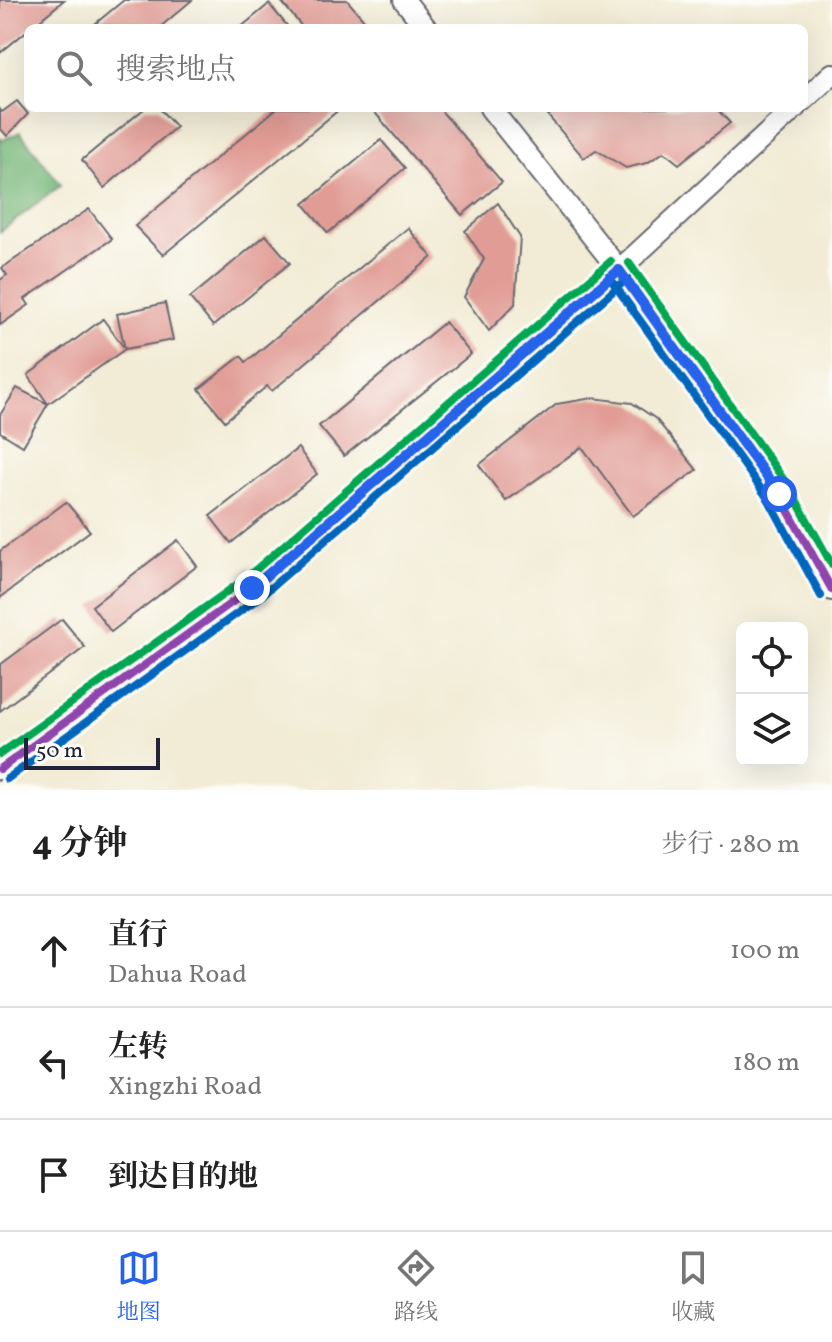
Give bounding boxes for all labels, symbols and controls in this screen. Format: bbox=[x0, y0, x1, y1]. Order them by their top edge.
search box bbox=[24, 24, 808, 112]
icon: search bbox=[52, 46, 96, 90]
text: 搜索地点 bbox=[116, 50, 236, 92]
route start bbox=[761, 476, 797, 512]
route end bbox=[234, 570, 270, 606]
map controls bbox=[736, 622, 808, 766]
button: locate bbox=[736, 622, 808, 694]
button: layers bbox=[736, 694, 808, 766]
scale bar bbox=[24, 734, 160, 770]
text: 50 m bbox=[36, 736, 83, 767]
text: 4 分钟 bbox=[32, 822, 127, 869]
text: 步行 · 280 m bbox=[661, 827, 800, 863]
text: 直行 bbox=[108, 915, 168, 957]
icon: ahead bbox=[32, 929, 76, 973]
text: 100 m bbox=[730, 933, 800, 969]
text: Dahua Road bbox=[108, 957, 247, 993]
text: 左转 bbox=[108, 1027, 168, 1069]
icon: left bbox=[32, 1041, 76, 1085]
text: 180 m bbox=[733, 1045, 800, 1081]
text: Xingzhi Road bbox=[108, 1069, 262, 1105]
icon: arrive bbox=[32, 1153, 76, 1197]
text: 到达目的地 bbox=[108, 1157, 258, 1199]
tab: 地图 bbox=[117, 1246, 161, 1329]
tab: 路线 bbox=[394, 1246, 438, 1329]
tab: 收藏 bbox=[671, 1246, 715, 1329]

